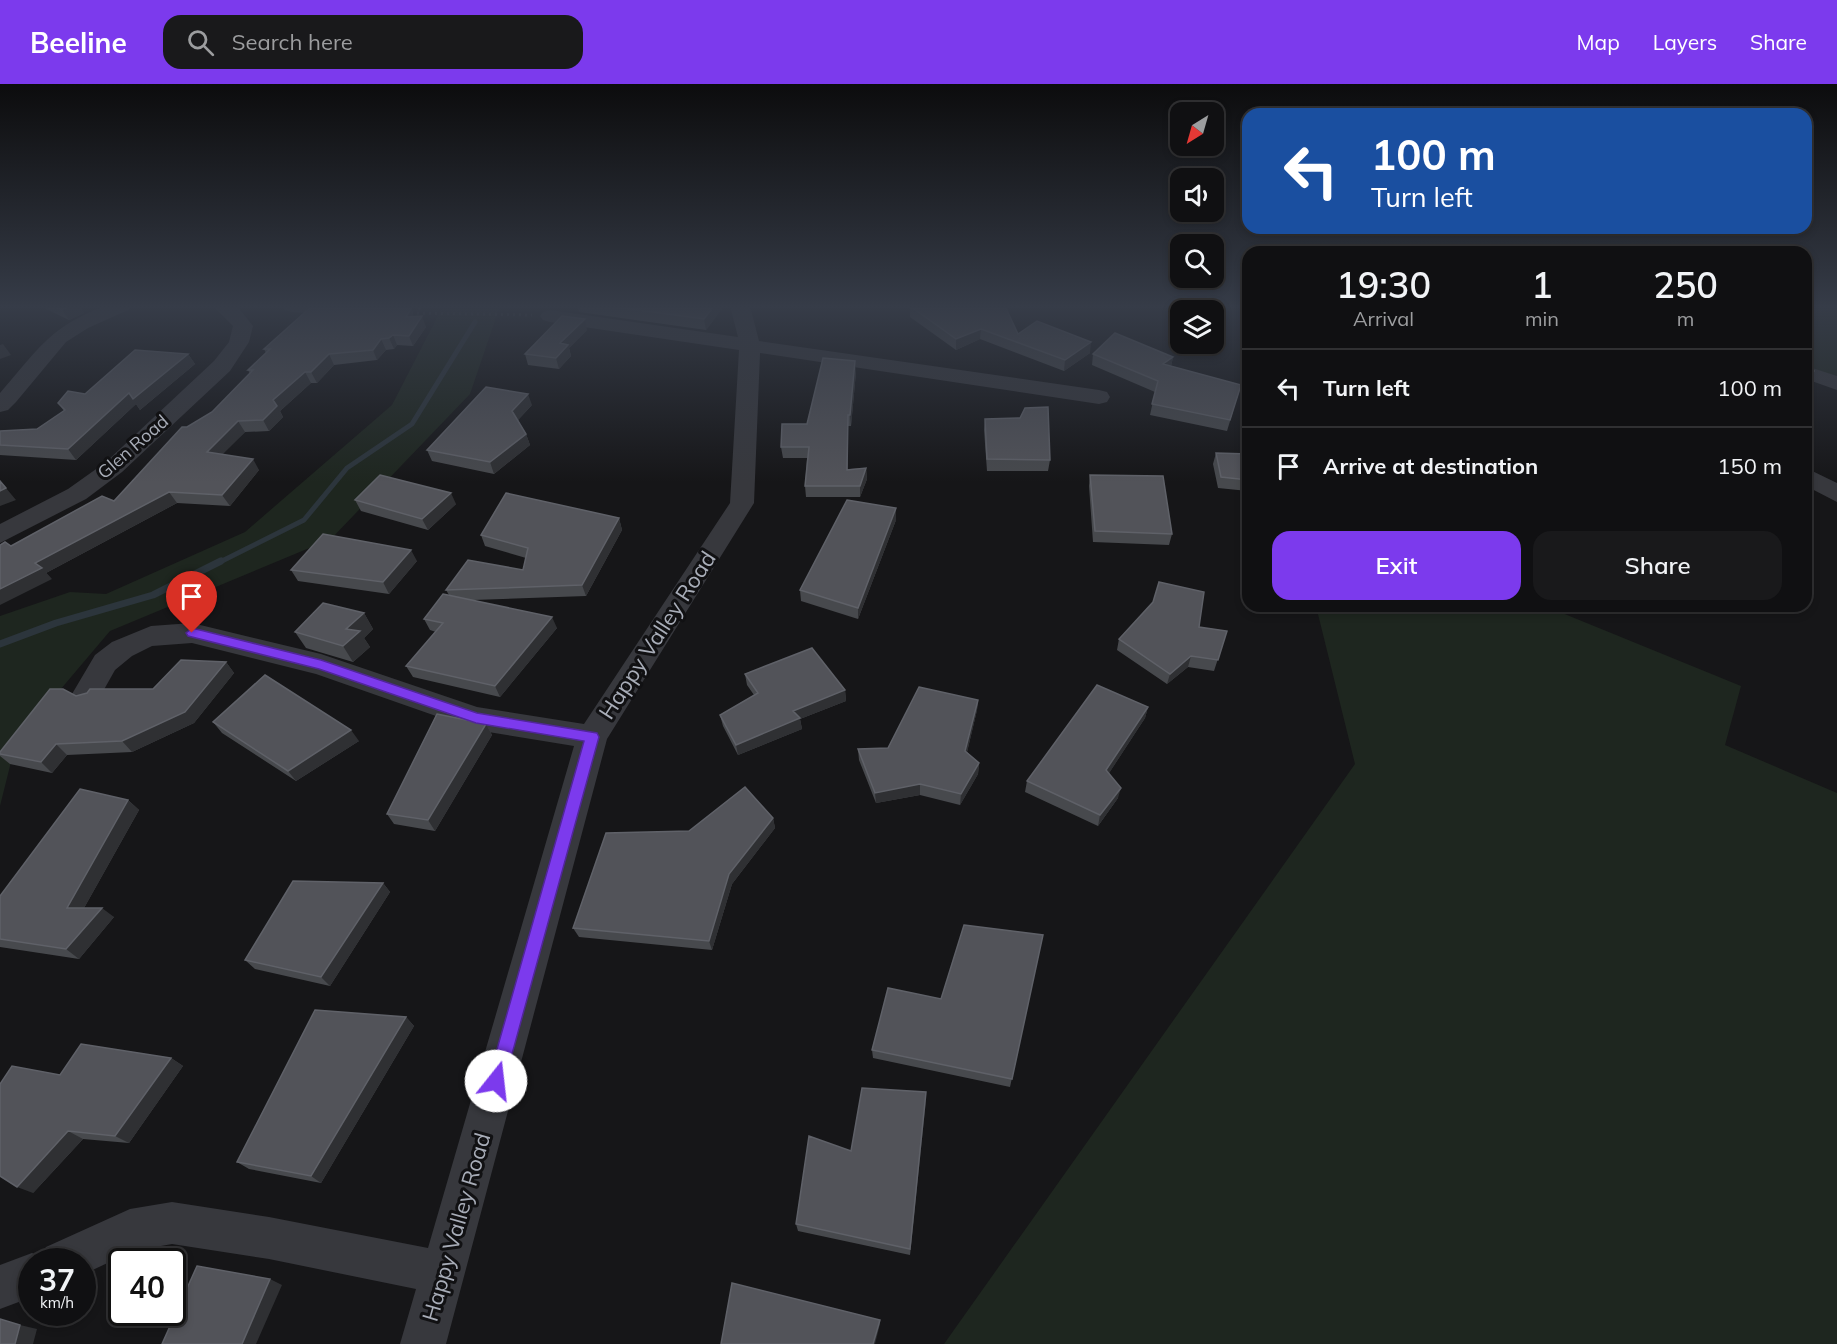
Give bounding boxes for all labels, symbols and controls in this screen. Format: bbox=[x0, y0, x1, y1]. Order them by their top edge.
search box bbox=[163, 15, 583, 69]
text: Beeline bbox=[30, 25, 127, 60]
icon: search bbox=[184, 26, 217, 59]
text: Search here bbox=[232, 28, 353, 56]
text: Map bbox=[1577, 29, 1620, 55]
text: Layers bbox=[1653, 29, 1717, 55]
text: Share bbox=[1750, 29, 1807, 55]
north arrow bbox=[1170, 102, 1224, 156]
map controls bbox=[1170, 102, 1224, 354]
text: 100 m bbox=[1371, 128, 1496, 181]
icon: left bbox=[1272, 132, 1350, 210]
button: sound bbox=[1170, 168, 1224, 222]
text: Turn left bbox=[1371, 180, 1473, 214]
button: search bbox=[1170, 234, 1224, 288]
text: 19:30 bbox=[1336, 262, 1431, 307]
text: 1 bbox=[1531, 262, 1553, 307]
text: 250 bbox=[1653, 262, 1718, 307]
button: layers bbox=[1170, 300, 1224, 354]
text: Arrival bbox=[1353, 306, 1414, 331]
text: min bbox=[1525, 306, 1559, 331]
text: m bbox=[1677, 306, 1694, 331]
icon: left bbox=[1272, 372, 1305, 405]
text: Turn left bbox=[1323, 374, 1410, 402]
text: 100 m bbox=[1717, 374, 1782, 402]
street label: Glen Road bbox=[92, 410, 173, 484]
icon: arrive bbox=[1272, 450, 1305, 483]
text: Arrive at destination bbox=[1323, 452, 1538, 480]
text: 150 m bbox=[1717, 452, 1782, 480]
button: Exit bbox=[1272, 531, 1521, 600]
button: Share bbox=[1533, 531, 1782, 600]
street label: Happy Valley Road bbox=[592, 546, 722, 724]
pin bbox=[166, 571, 217, 633]
icon: arrive bbox=[175, 580, 208, 613]
position arrow bbox=[464, 1049, 528, 1113]
street label: Happy Valley Road bbox=[416, 1130, 496, 1324]
speed limit sign: 40 bbox=[108, 1248, 186, 1326]
text: 37 bbox=[39, 1261, 75, 1299]
text: km/h bbox=[40, 1293, 74, 1312]

